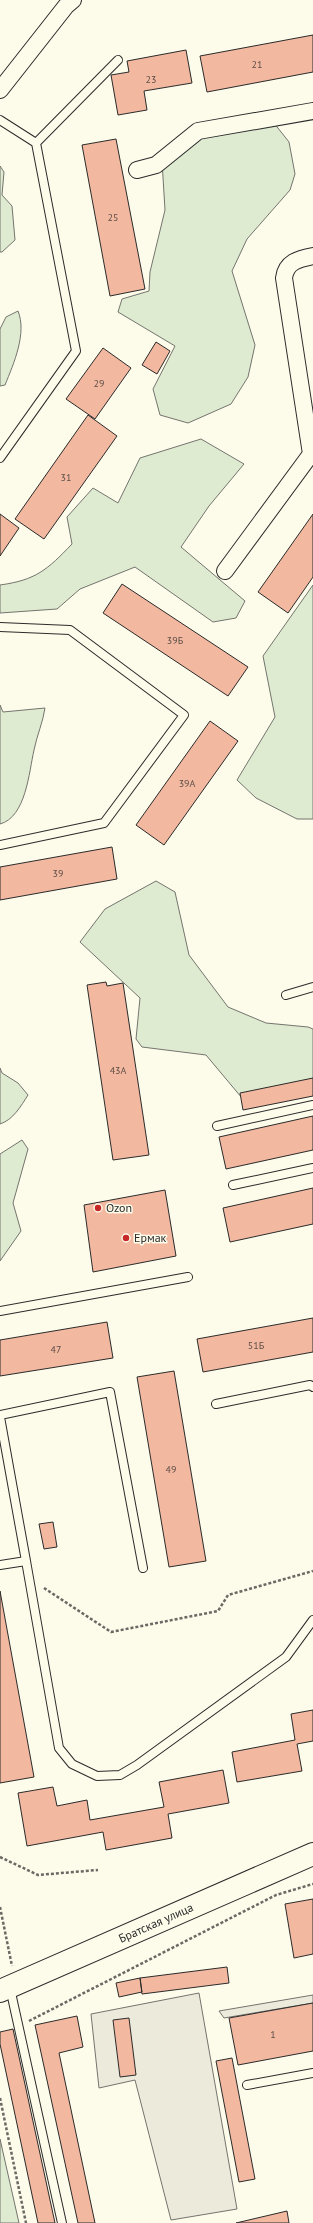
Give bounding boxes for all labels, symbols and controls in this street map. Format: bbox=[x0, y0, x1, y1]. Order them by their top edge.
house number: 21 bbox=[252, 58, 262, 71]
house number: 23 bbox=[146, 73, 156, 86]
house number: 25 bbox=[108, 211, 118, 224]
house number: 29 bbox=[94, 377, 104, 390]
house number: 31 bbox=[61, 471, 71, 484]
house number: 39Б bbox=[167, 634, 184, 647]
house number: 39А bbox=[179, 777, 196, 790]
house number: 39 bbox=[53, 867, 63, 880]
house number: 43А bbox=[110, 1064, 127, 1077]
place label: Ozon bbox=[106, 1200, 132, 1215]
marker: Ozon bbox=[93, 1203, 103, 1213]
place label: Ермак bbox=[134, 1230, 167, 1245]
marker: Ермак bbox=[121, 1233, 131, 1243]
house number: 51Б bbox=[248, 1339, 265, 1352]
house number: 47 bbox=[51, 1343, 61, 1356]
house number: 49 bbox=[166, 1463, 176, 1476]
street label: Братская улица bbox=[116, 1899, 196, 1946]
house number: 1 bbox=[270, 2028, 276, 2041]

